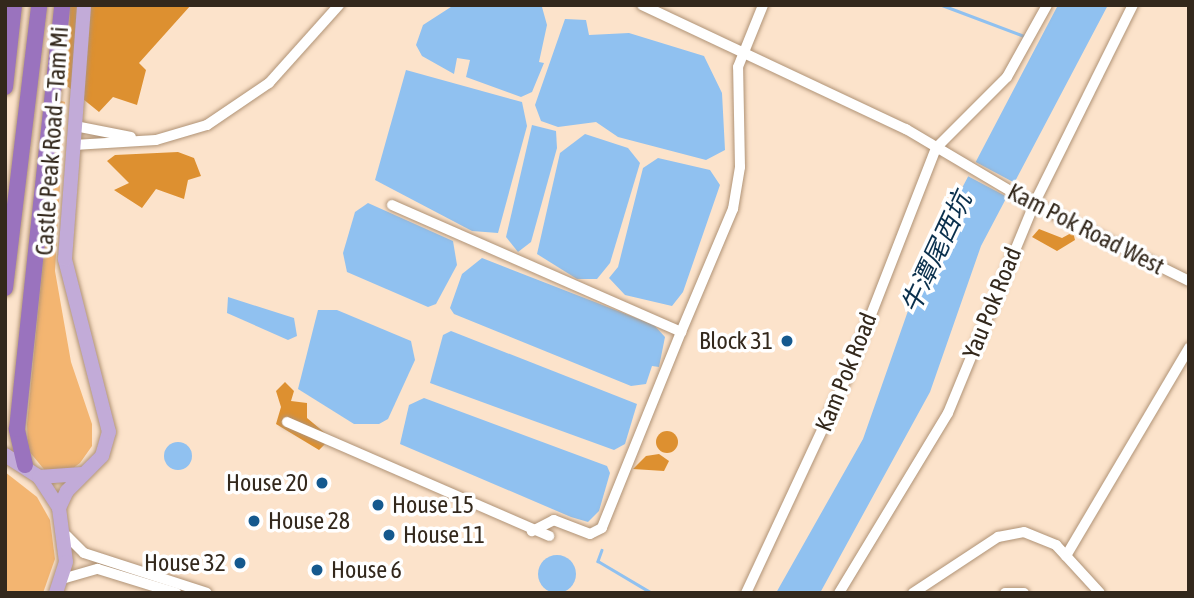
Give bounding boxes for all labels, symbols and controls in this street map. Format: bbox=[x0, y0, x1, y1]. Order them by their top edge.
street label: Castle Peak Road – Tam Mi bbox=[30, 26, 74, 256]
street label: Kam Pok Road West bbox=[1003, 177, 1169, 281]
water label: 牛潭尾西坑 bbox=[895, 187, 979, 319]
street label: Yau Pok Road bbox=[957, 243, 1027, 363]
street label: Kam Pok Road bbox=[809, 308, 883, 436]
place label: Block 31 bbox=[699, 327, 773, 355]
marker: Block 31 bbox=[779, 333, 795, 349]
place label: House 20 bbox=[226, 469, 308, 497]
marker: House 20 bbox=[314, 475, 330, 491]
place label: House 15 bbox=[392, 491, 474, 519]
marker: House 15 bbox=[370, 497, 386, 513]
place label: House 28 bbox=[268, 507, 350, 535]
marker: House 28 bbox=[246, 513, 262, 529]
place label: House 11 bbox=[403, 521, 485, 549]
marker: House 11 bbox=[381, 527, 397, 543]
place label: House 32 bbox=[144, 549, 226, 577]
marker: House 32 bbox=[232, 555, 248, 571]
place label: House 6 bbox=[331, 556, 402, 584]
marker: House 6 bbox=[309, 562, 325, 578]

